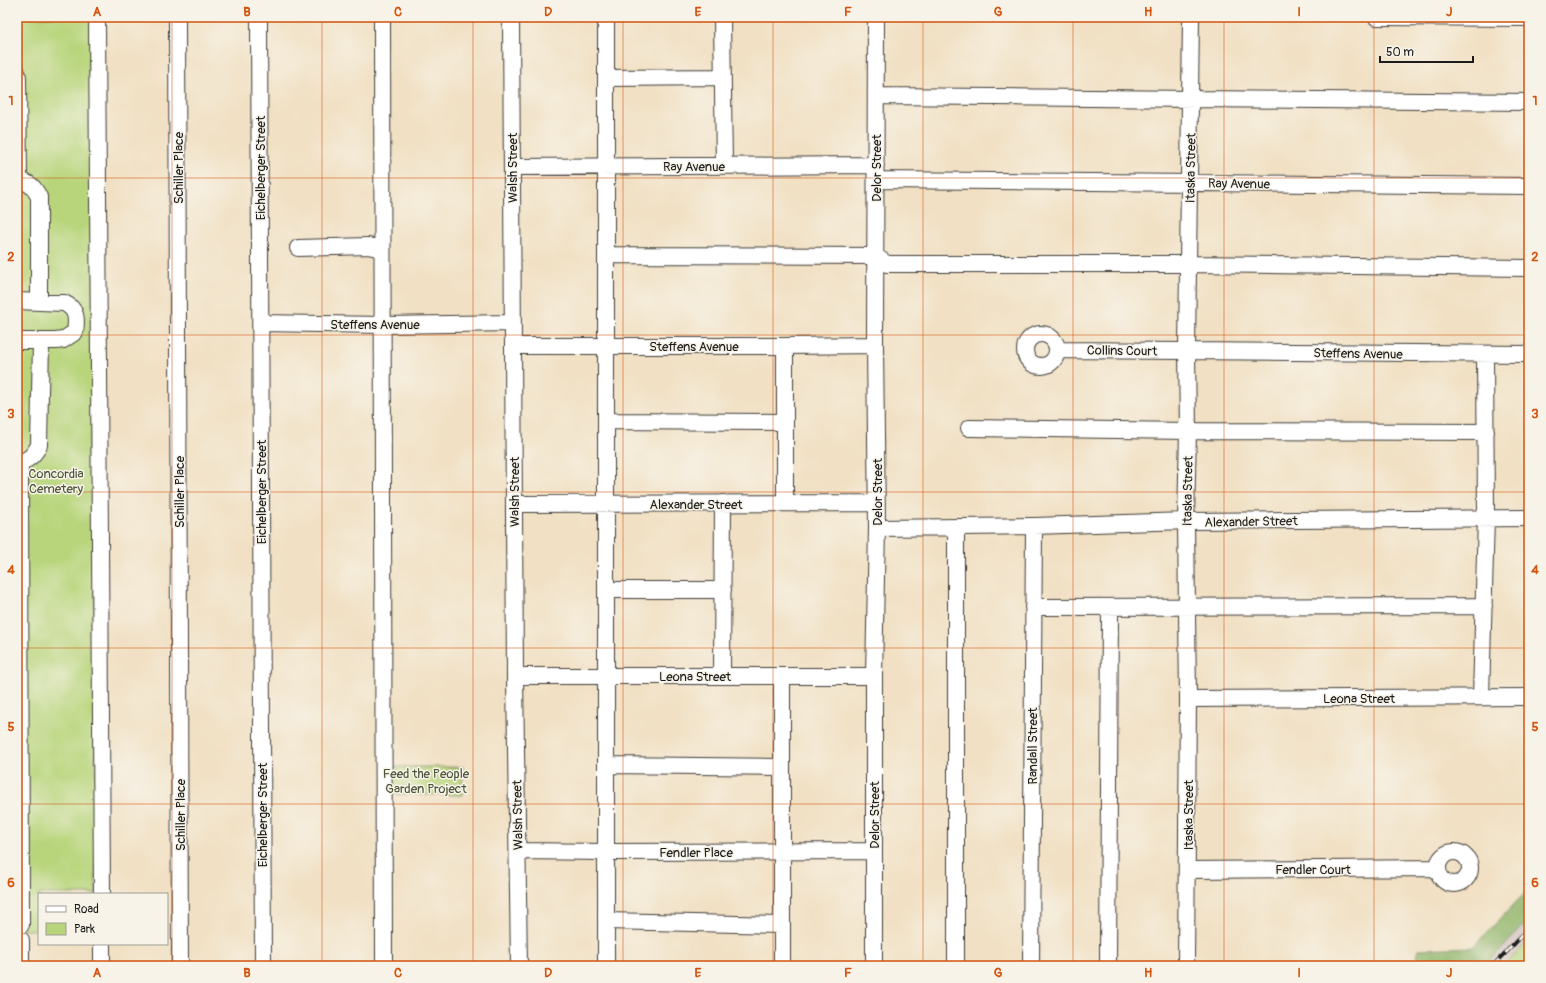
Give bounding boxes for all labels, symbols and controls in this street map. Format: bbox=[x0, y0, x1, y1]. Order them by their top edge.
text: A bbox=[93, 4, 102, 20]
text: B bbox=[243, 4, 251, 20]
text: C bbox=[394, 4, 402, 20]
text: D bbox=[544, 4, 552, 20]
text: E bbox=[695, 4, 702, 20]
text: F bbox=[844, 4, 852, 20]
text: G bbox=[994, 4, 1003, 20]
text: H bbox=[1144, 4, 1152, 20]
text: I bbox=[1297, 4, 1301, 20]
text: J bbox=[1446, 4, 1452, 20]
scale bar bbox=[1380, 38, 1473, 64]
text: 50 m bbox=[1386, 45, 1414, 60]
text: 1 bbox=[8, 93, 14, 109]
text: 1 bbox=[1532, 93, 1538, 109]
street label: Eichelberger Street bbox=[253, 115, 269, 220]
street label: Schiller Place bbox=[171, 131, 187, 204]
street label: Walsh Street bbox=[505, 132, 521, 203]
street label: Itaska Street bbox=[1182, 132, 1200, 203]
street label: Delor Street bbox=[869, 134, 885, 202]
street label: Ray Avenue bbox=[663, 159, 726, 175]
street label: Ray Avenue bbox=[1208, 175, 1271, 193]
text: 2 bbox=[7, 249, 15, 265]
text: 2 bbox=[1531, 249, 1539, 265]
street label: Steffens Avenue bbox=[330, 317, 420, 333]
street label: Steffens Avenue bbox=[649, 339, 739, 355]
street label: Collins Court bbox=[1087, 342, 1158, 360]
street label: Steffens Avenue bbox=[1313, 345, 1403, 363]
text: 3 bbox=[7, 406, 15, 422]
text: 3 bbox=[1531, 406, 1539, 422]
street label: Eichelberger Street bbox=[254, 439, 270, 544]
street label: Schiller Place bbox=[172, 455, 188, 528]
street label: Itaska Street bbox=[1179, 455, 1197, 526]
street label: Walsh Street bbox=[507, 456, 523, 527]
street label: Delor Street bbox=[870, 458, 886, 526]
park label: Concordia Cemetery bbox=[29, 466, 83, 497]
street label: Alexander Street bbox=[649, 497, 743, 513]
street label: Alexander Street bbox=[1204, 513, 1298, 531]
text: 4 bbox=[7, 562, 15, 578]
text: 4 bbox=[1531, 562, 1539, 578]
street label: Leona Street bbox=[659, 669, 732, 685]
street label: Leona Street bbox=[1323, 691, 1396, 707]
street label: Randall Street bbox=[1025, 707, 1041, 785]
text: 5 bbox=[7, 719, 15, 735]
text: 5 bbox=[1531, 719, 1539, 735]
street label: Eichelberger Street bbox=[255, 762, 271, 867]
park label: Feed the People Garden Project bbox=[383, 766, 470, 797]
street label: Schiller Place bbox=[173, 778, 189, 851]
street label: Walsh Street bbox=[509, 779, 527, 850]
street label: Itaska Street bbox=[1181, 779, 1197, 850]
street label: Delor Street bbox=[867, 781, 883, 849]
street label: Fendler Place bbox=[659, 845, 733, 861]
street label: Fendler Court bbox=[1275, 862, 1352, 878]
text: 6 bbox=[7, 875, 15, 891]
text: 6 bbox=[1531, 875, 1539, 891]
legend bbox=[38, 893, 168, 945]
text: Road bbox=[74, 902, 99, 917]
text: Park bbox=[74, 922, 95, 937]
text: A bbox=[93, 965, 102, 981]
text: B bbox=[243, 965, 251, 981]
text: C bbox=[394, 965, 402, 981]
text: D bbox=[544, 965, 552, 981]
text: E bbox=[695, 965, 702, 981]
text: F bbox=[844, 965, 852, 981]
text: G bbox=[994, 965, 1003, 981]
text: H bbox=[1144, 965, 1152, 981]
text: I bbox=[1297, 965, 1301, 981]
text: J bbox=[1446, 965, 1452, 981]

